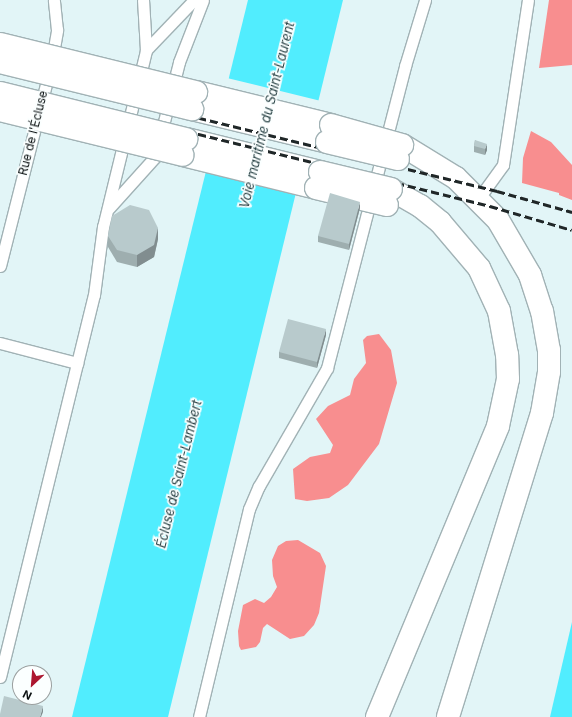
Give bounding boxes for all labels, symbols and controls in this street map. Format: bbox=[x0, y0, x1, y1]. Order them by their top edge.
water label: Voie maritime du Saint-Laurent bbox=[236, 20, 298, 210]
street label: Rue de l'Écluse bbox=[16, 89, 50, 177]
water label: Écluse de Saint-Lambert bbox=[153, 398, 205, 550]
north arrow bbox=[12, 665, 52, 705]
text: N bbox=[20, 687, 34, 703]

